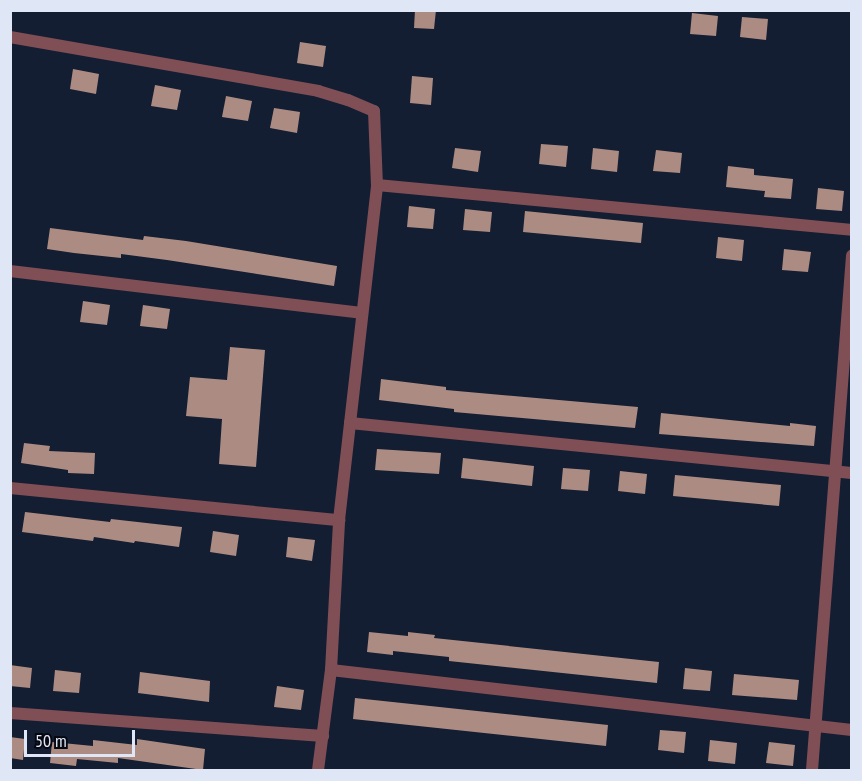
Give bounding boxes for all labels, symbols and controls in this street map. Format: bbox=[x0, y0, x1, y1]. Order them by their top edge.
scale bar bbox=[27, 718, 138, 756]
text: 50 m bbox=[35, 729, 67, 752]

